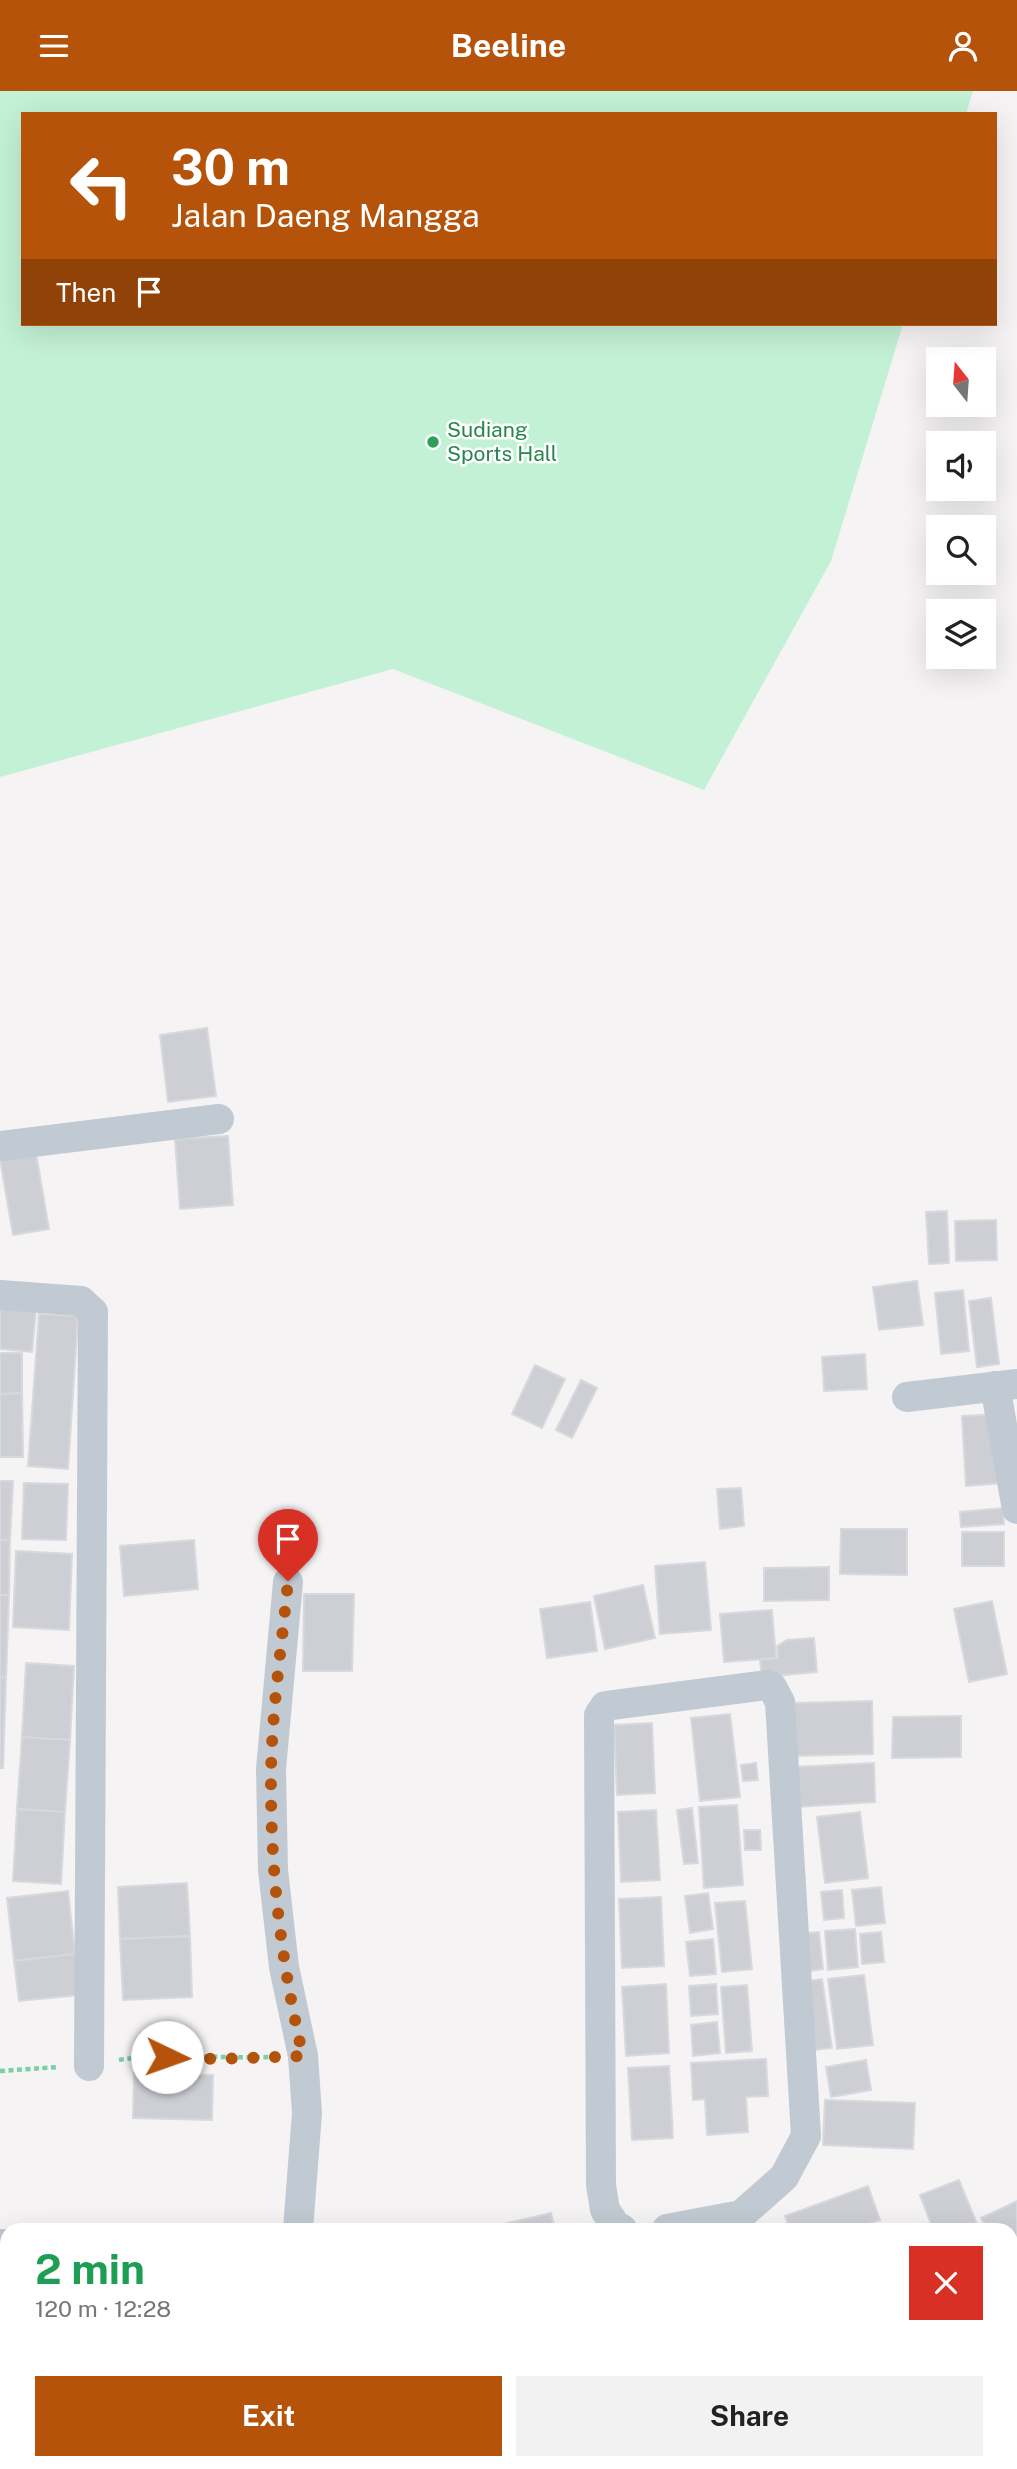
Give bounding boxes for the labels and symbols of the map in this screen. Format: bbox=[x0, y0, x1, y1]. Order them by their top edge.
north arrow bbox=[926, 347, 996, 417]
place label: Sudiang Sports Hall bbox=[447, 417, 557, 466]
marker: Sudiang Sports Hall bbox=[425, 434, 441, 450]
pin bbox=[258, 1509, 318, 1581]
position arrow bbox=[130, 2020, 204, 2094]

